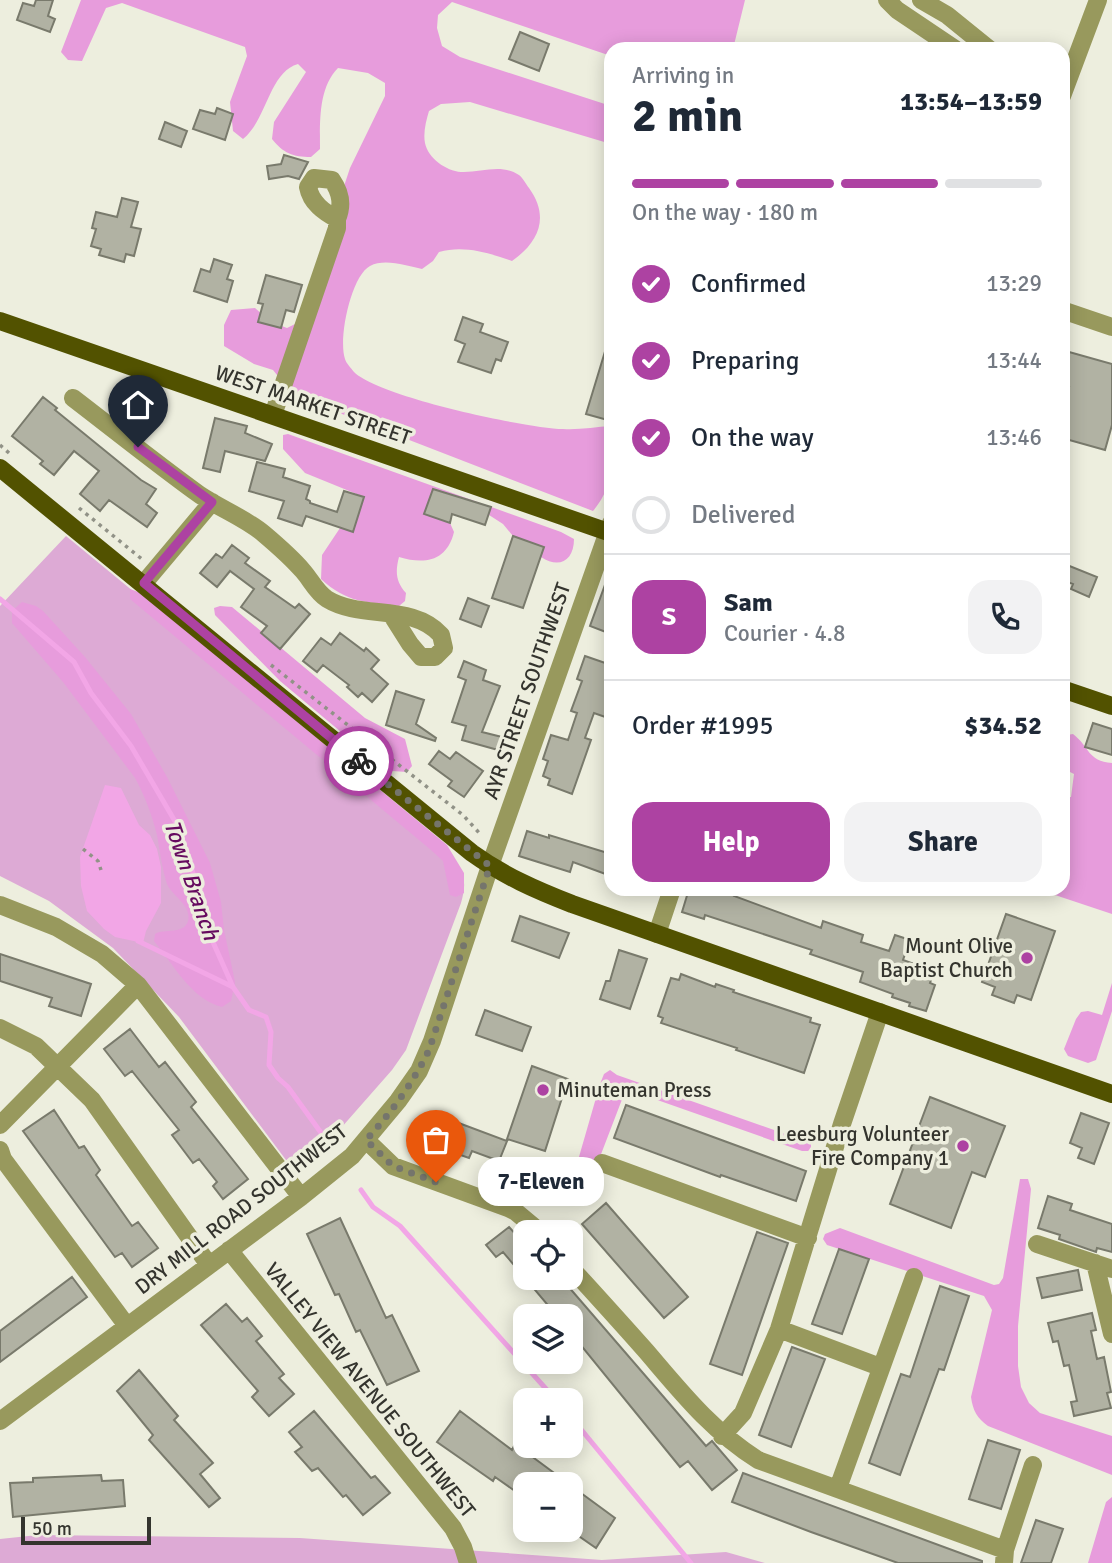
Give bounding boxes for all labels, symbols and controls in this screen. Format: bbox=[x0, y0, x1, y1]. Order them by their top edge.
text: Arriving in bbox=[632, 61, 734, 90]
text: 13:54–13:59 bbox=[900, 86, 1042, 118]
text: 2 min bbox=[632, 88, 743, 144]
text: On the way · 180 m bbox=[632, 198, 818, 227]
icon: check bbox=[632, 265, 670, 303]
text: Confirmed bbox=[691, 268, 806, 300]
text: 13:29 bbox=[986, 269, 1042, 298]
icon: check bbox=[632, 342, 670, 380]
text: Preparing bbox=[691, 345, 799, 377]
text: 13:44 bbox=[986, 346, 1042, 375]
street label: WEST MARKET STREET bbox=[212, 359, 415, 451]
pin bbox=[108, 375, 168, 447]
icon: home bbox=[119, 386, 157, 424]
icon: check bbox=[632, 419, 670, 457]
text: On the way bbox=[691, 422, 814, 454]
text: 13:46 bbox=[986, 423, 1042, 452]
text: Delivered bbox=[691, 499, 796, 531]
street label: AYR STREET SOUTHWEST bbox=[478, 579, 577, 803]
button: phone bbox=[968, 580, 1042, 654]
text: Sam bbox=[724, 587, 773, 619]
text: S bbox=[662, 601, 676, 633]
text: Courier · 4.8 bbox=[724, 619, 845, 648]
text: Order #1995 bbox=[632, 710, 773, 742]
text: $34.52 bbox=[964, 710, 1042, 742]
courier bbox=[324, 726, 394, 796]
icon: bike bbox=[340, 742, 378, 780]
button: Help bbox=[632, 802, 830, 882]
button: Share bbox=[844, 802, 1042, 882]
water label: Town Branch bbox=[157, 816, 226, 945]
place label: Mount Olive Baptist Church bbox=[880, 933, 1013, 983]
marker: Mount Olive Baptist Church bbox=[1019, 950, 1035, 966]
place label: Minuteman Press bbox=[557, 1077, 712, 1103]
marker: Minuteman Press bbox=[535, 1082, 551, 1098]
pin bbox=[406, 1110, 466, 1182]
street label: DRY MILL ROAD SOUTHWEST bbox=[130, 1118, 353, 1300]
icon: bag bbox=[417, 1121, 455, 1159]
place label: Leesburg Volunteer Fire Company 1 bbox=[776, 1121, 949, 1171]
marker: Leesburg Volunteer Fire Company 1 bbox=[955, 1138, 971, 1154]
callout: 7-Eleven bbox=[478, 1158, 604, 1206]
text: 7-Eleven bbox=[497, 1167, 585, 1196]
map controls bbox=[513, 1220, 583, 1542]
button: locate bbox=[513, 1220, 583, 1290]
street label: VALLEY VIEW AVENUE SOUTHWEST bbox=[259, 1257, 481, 1523]
button: layers bbox=[513, 1304, 583, 1374]
button: + bbox=[513, 1388, 583, 1458]
button: − bbox=[513, 1472, 583, 1542]
scale bar bbox=[21, 1514, 150, 1546]
text: 50 m bbox=[32, 1517, 72, 1541]

